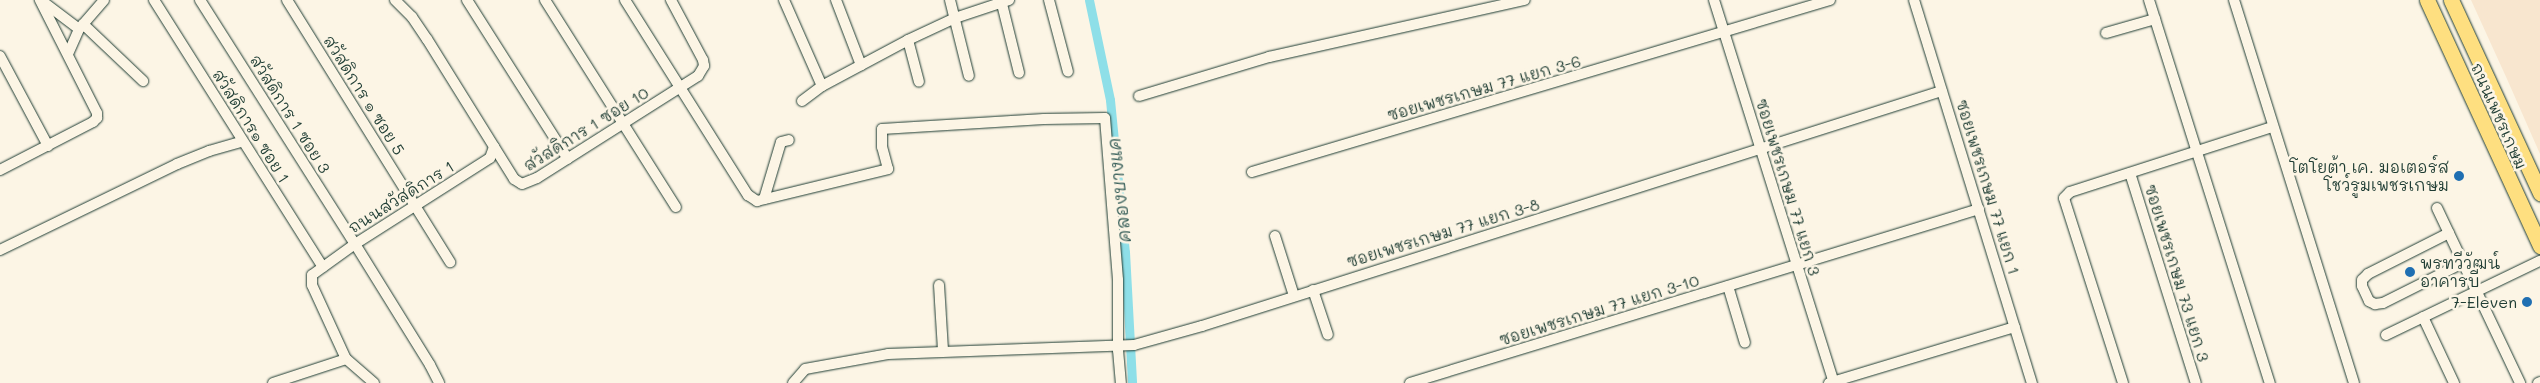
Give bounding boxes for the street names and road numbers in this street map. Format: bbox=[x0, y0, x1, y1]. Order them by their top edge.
street label: สวัสดิการ ๑ ซอย 5 bbox=[319, 31, 409, 159]
street label: สวัสดิการ 1 ซอย 3 bbox=[246, 51, 334, 177]
street label: ซอยเพชรเกษม 77 แยก 3-6 bbox=[1385, 51, 1583, 125]
street label: ถนนเพชรเกษม bbox=[2467, 60, 2531, 172]
street label: สวัสดิการ๑ ซอย 1 bbox=[208, 66, 294, 186]
street label: สวัสดิการ 1 ซอย 10 bbox=[520, 83, 652, 175]
street label: ซอยเพชรเกษม 77 แยก 3 bbox=[1752, 96, 1824, 278]
street label: ซอยเพชรเกษม 77 แยก 1 bbox=[1952, 97, 2024, 277]
street label: ถนนสวัสดิการ 1 bbox=[345, 157, 457, 237]
street label: ซอยเพชรเกษม 73 แยก 3 bbox=[2141, 182, 2213, 364]
street label: ซอยเพชรเกษม 77 แยก 3-8 bbox=[1344, 195, 1542, 271]
street label: ซอยเพชรเกษม 77 แยก 3-10 bbox=[1497, 270, 1701, 350]

